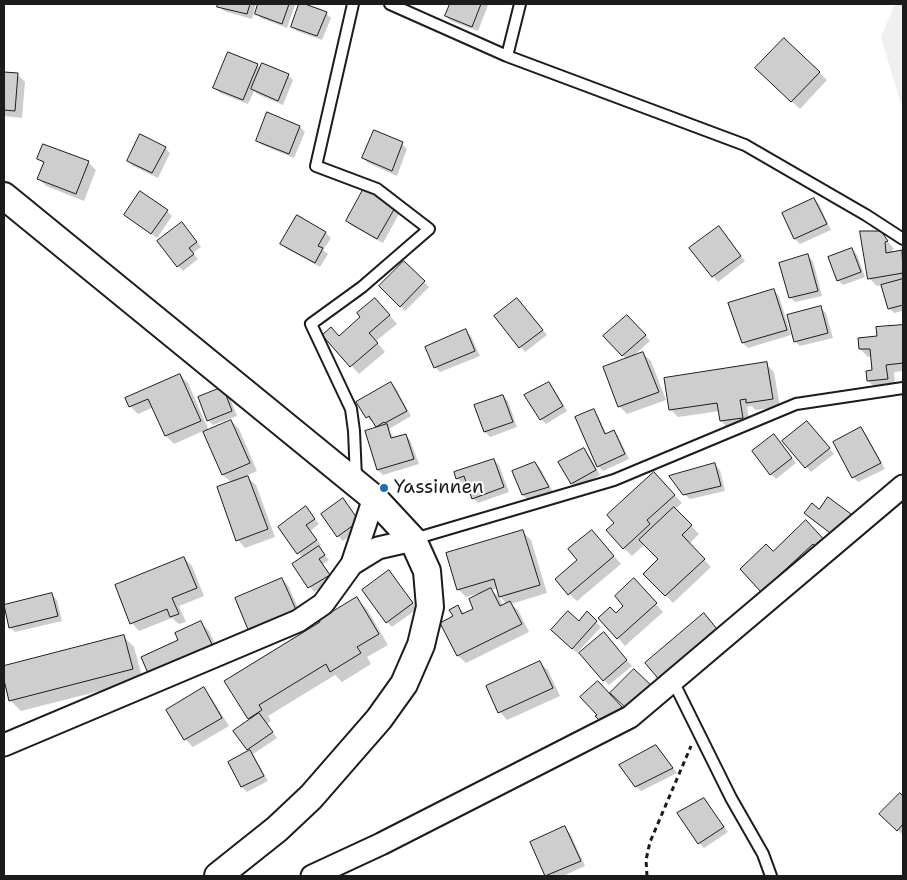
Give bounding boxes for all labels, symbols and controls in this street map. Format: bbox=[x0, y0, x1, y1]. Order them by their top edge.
place label: Yassinnen bbox=[394, 477, 484, 499]
marker: Yassinnen bbox=[378, 482, 390, 494]

